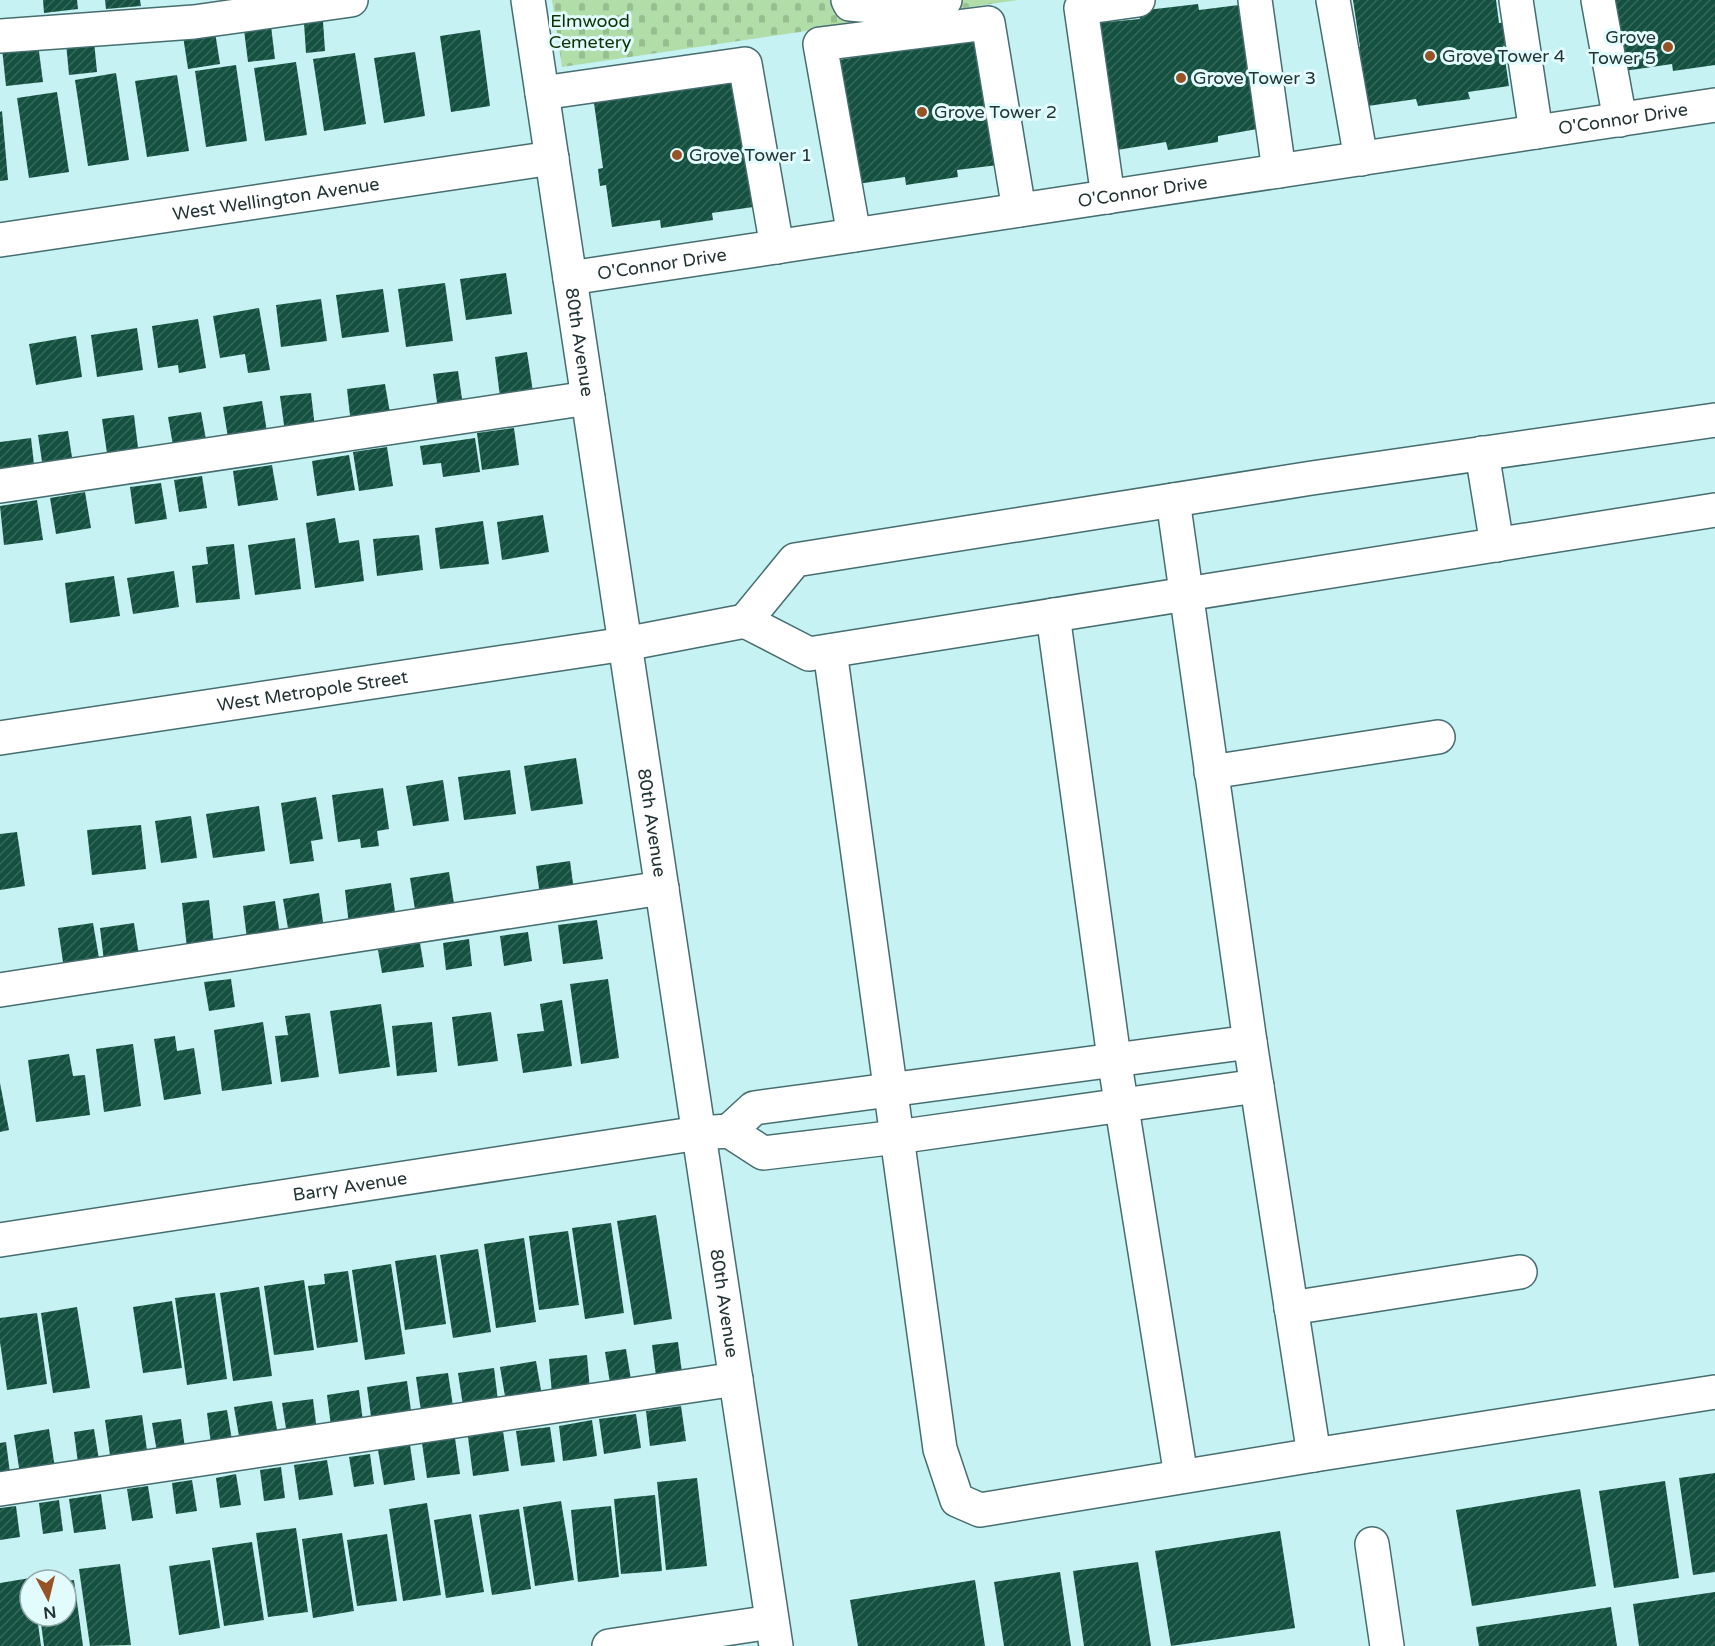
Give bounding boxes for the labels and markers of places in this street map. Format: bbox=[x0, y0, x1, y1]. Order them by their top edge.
place label: Grove Tower 5 bbox=[1588, 26, 1656, 69]
marker: Grove Tower 5 bbox=[1661, 40, 1675, 54]
place label: Grove Tower 4 bbox=[1442, 45, 1565, 67]
marker: Grove Tower 4 bbox=[1423, 49, 1437, 63]
place label: Grove Tower 3 bbox=[1193, 67, 1316, 89]
marker: Grove Tower 3 bbox=[1174, 71, 1188, 85]
place label: Grove Tower 2 bbox=[934, 101, 1057, 123]
marker: Grove Tower 2 bbox=[915, 105, 929, 119]
place label: Grove Tower 1 bbox=[689, 144, 812, 166]
marker: Grove Tower 1 bbox=[670, 148, 684, 162]

